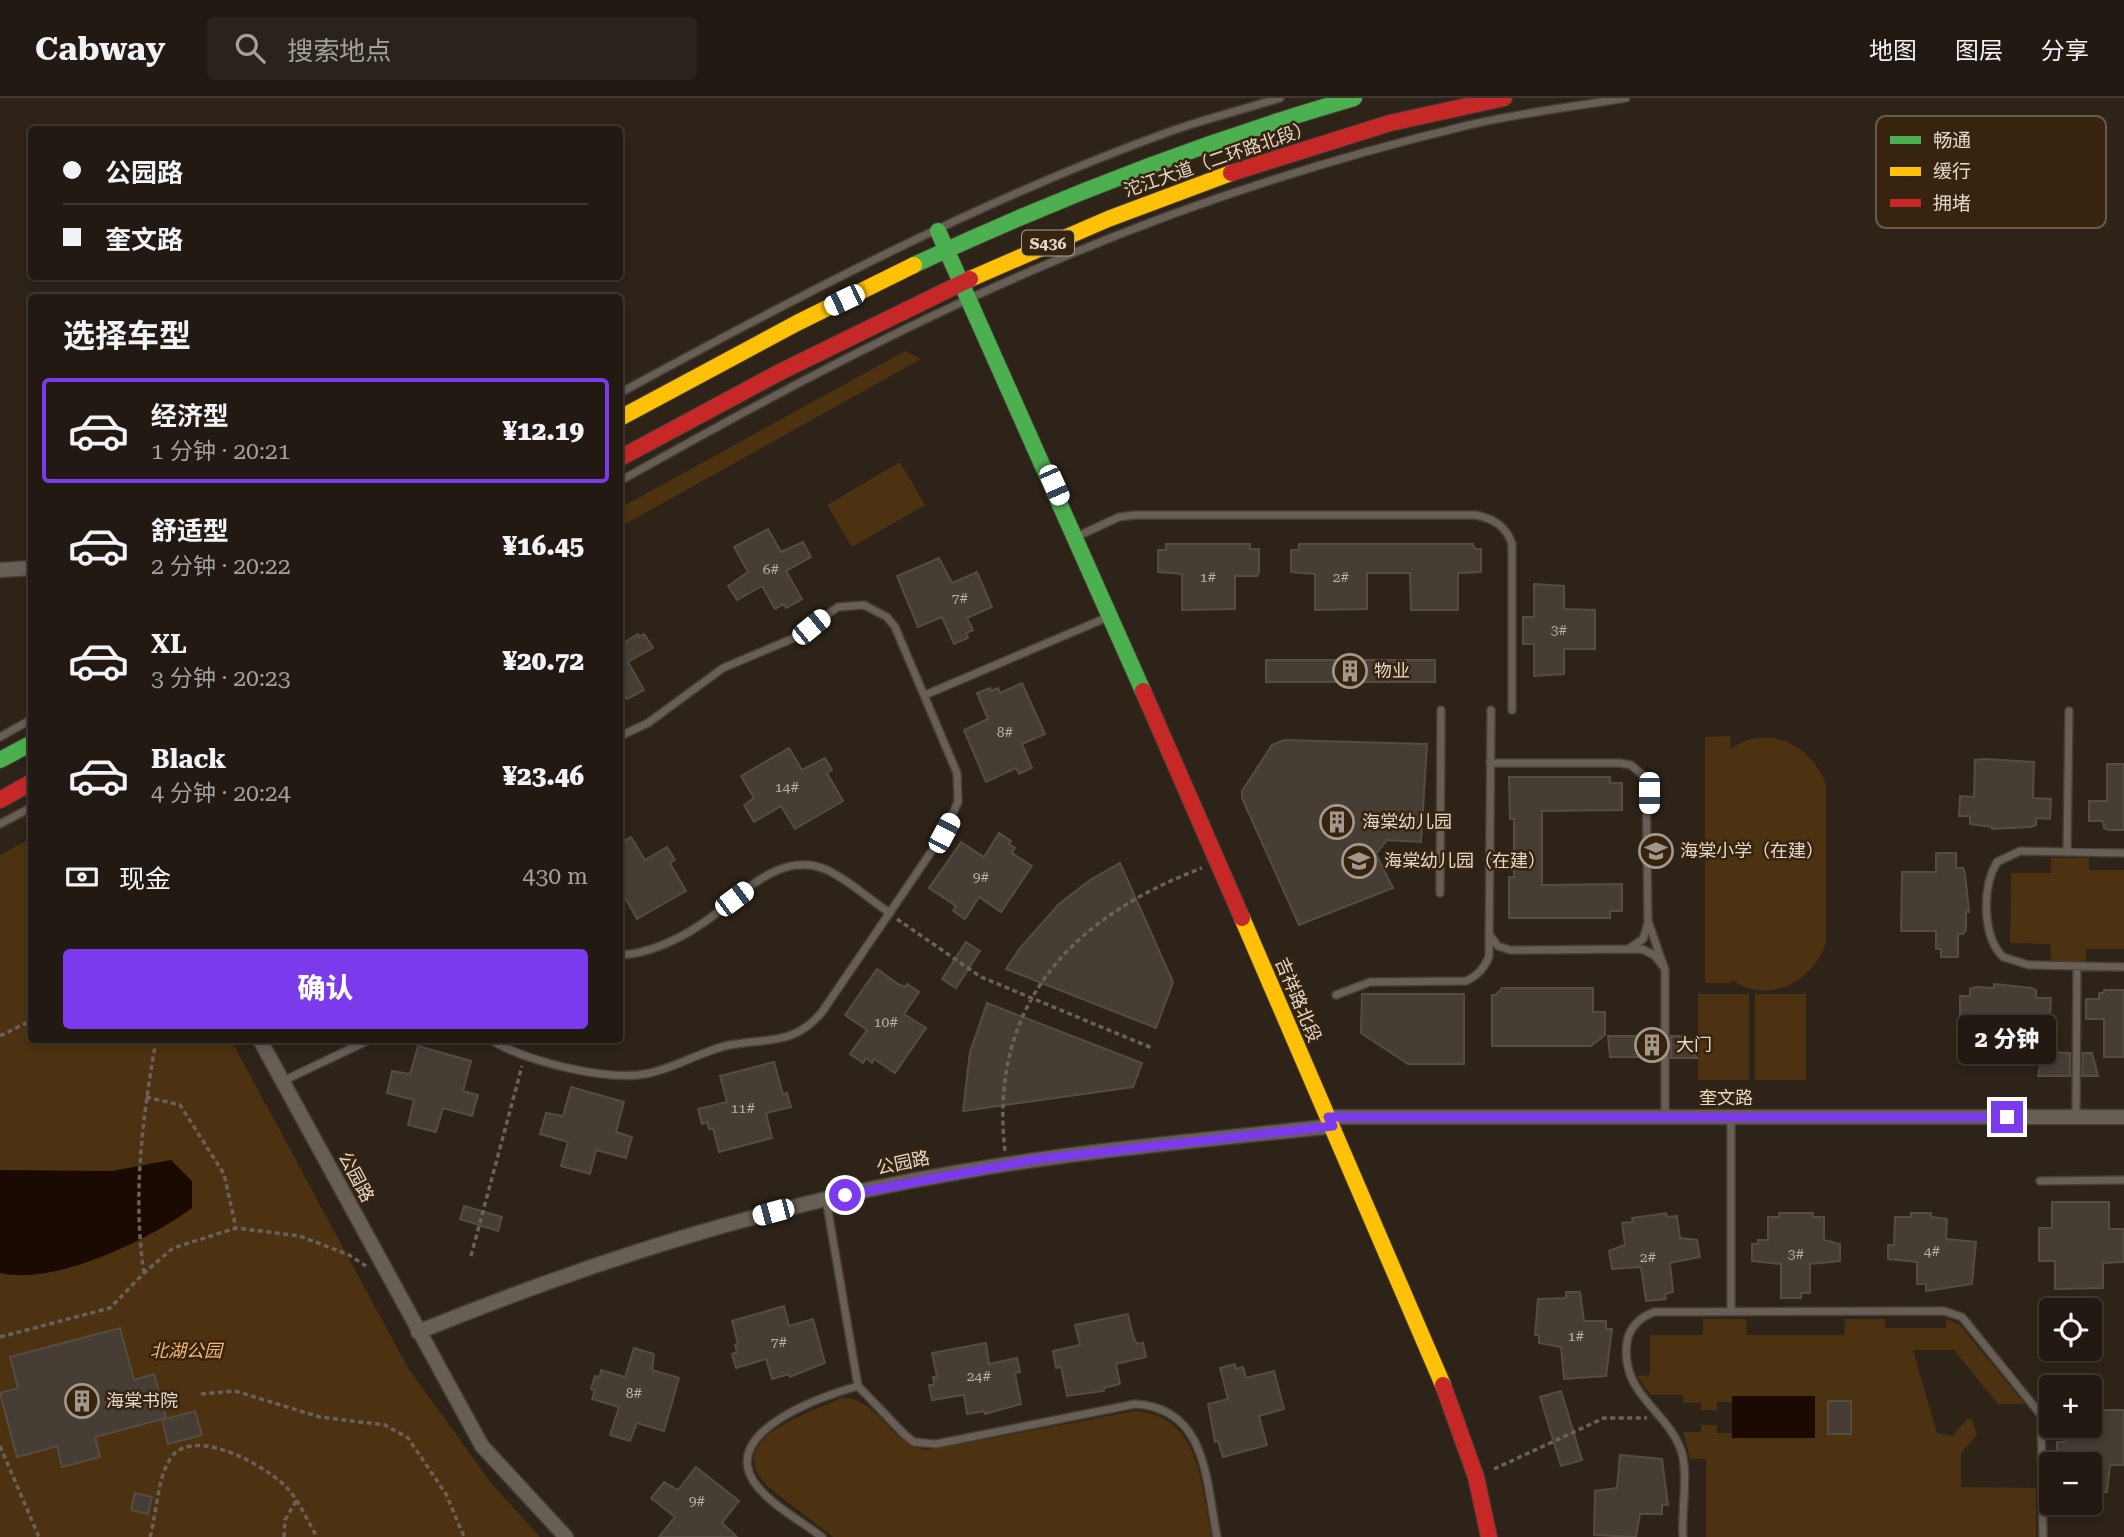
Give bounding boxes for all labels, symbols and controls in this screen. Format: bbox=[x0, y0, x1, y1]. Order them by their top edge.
search box bbox=[207, 17, 697, 80]
text: Cabway bbox=[35, 29, 165, 68]
icon: search bbox=[231, 29, 269, 67]
text: 搜索地点 bbox=[287, 36, 391, 66]
text: 地图 bbox=[1869, 37, 1917, 65]
text: 图层 bbox=[1955, 37, 2003, 65]
text: 分享 bbox=[2041, 37, 2089, 65]
street label: 沱江大道（二环路北段） bbox=[1121, 116, 1315, 201]
legend bbox=[1876, 116, 2106, 228]
text: 畅通 bbox=[1933, 129, 1971, 152]
text: 公园路 bbox=[105, 158, 183, 188]
text: 缓行 bbox=[1933, 160, 1971, 183]
text: 拥堵 bbox=[1933, 192, 1971, 215]
text: 奎文路 bbox=[105, 225, 183, 255]
road number: S436 bbox=[1022, 230, 1074, 256]
car bbox=[821, 281, 868, 319]
text: 选择车型 bbox=[63, 317, 191, 355]
icon: car bbox=[67, 399, 130, 462]
text: 经济型 bbox=[151, 401, 229, 431]
text: ¥12.19 bbox=[503, 416, 584, 446]
text: 1 分钟 · 20:21 bbox=[151, 438, 291, 465]
car bbox=[1036, 462, 1073, 508]
icon: car bbox=[67, 514, 130, 577]
text: 舒适型 bbox=[151, 516, 229, 546]
text: ¥16.45 bbox=[503, 531, 584, 561]
text: 2 分钟 · 20:22 bbox=[151, 553, 291, 580]
house number: 6# bbox=[763, 561, 780, 577]
house number: 1# bbox=[1200, 569, 1217, 585]
house number: 2# bbox=[1333, 569, 1350, 585]
house number: 7# bbox=[952, 590, 969, 606]
car bbox=[789, 606, 834, 648]
house number: 3# bbox=[1551, 622, 1568, 638]
icon: car bbox=[67, 629, 130, 692]
text: XL bbox=[151, 629, 187, 659]
text: ¥20.72 bbox=[503, 646, 584, 676]
building icon: 物业 bbox=[1331, 652, 1369, 690]
place label: 物业 bbox=[1374, 660, 1410, 681]
text: 3 分钟 · 20:23 bbox=[151, 665, 291, 692]
house number: 8# bbox=[997, 724, 1014, 740]
icon: car bbox=[67, 744, 130, 807]
text: Black bbox=[151, 744, 226, 774]
text: ¥23.46 bbox=[503, 761, 584, 791]
car bbox=[1639, 772, 1660, 814]
house number: 14# bbox=[775, 779, 799, 795]
text: 4 分钟 · 20:24 bbox=[151, 780, 291, 807]
building icon: 海棠幼儿园 bbox=[1318, 803, 1356, 841]
car bbox=[925, 810, 964, 856]
place label: 海棠幼儿园 bbox=[1362, 811, 1452, 832]
school or university icon: 海棠小学（在建） bbox=[1637, 832, 1675, 870]
place label: 海棠小学（在建） bbox=[1680, 840, 1824, 861]
school or university icon: 海棠幼儿园（在建） bbox=[1340, 842, 1378, 880]
place label: 海棠幼儿园（在建） bbox=[1384, 850, 1546, 871]
icon: cash bbox=[63, 858, 101, 896]
text: 430 m bbox=[523, 863, 588, 890]
text: 现金 bbox=[119, 864, 171, 894]
house number: 9# bbox=[973, 869, 990, 885]
car bbox=[711, 878, 758, 920]
button: 确认 bbox=[63, 949, 588, 1029]
street label: 吉祥路北段 bbox=[1271, 954, 1326, 1045]
house number: 10# bbox=[874, 1014, 898, 1030]
callout: 2 分钟 bbox=[1958, 1016, 2056, 1065]
building icon: 大门 bbox=[1633, 1026, 1671, 1064]
text: 2 分钟 bbox=[1975, 1026, 2039, 1053]
place label: 大门 bbox=[1676, 1034, 1712, 1055]
street label: 奎文路 bbox=[1699, 1087, 1753, 1108]
house number: 11# bbox=[731, 1100, 755, 1116]
route end bbox=[1991, 1101, 2023, 1133]
street label: 公园路 bbox=[874, 1147, 931, 1178]
street label: 公园路 bbox=[334, 1148, 378, 1206]
route start bbox=[829, 1179, 861, 1211]
car bbox=[750, 1196, 797, 1228]
house number: 4# bbox=[1924, 1243, 1941, 1259]
house number: 3# bbox=[1788, 1246, 1805, 1262]
house number: 2# bbox=[1640, 1249, 1657, 1265]
map controls bbox=[2039, 1298, 2102, 1515]
button: locate bbox=[2039, 1298, 2102, 1361]
house number: 1# bbox=[1568, 1328, 1585, 1344]
house number: 7# bbox=[771, 1334, 788, 1350]
park label: 北湖公园 bbox=[150, 1340, 225, 1361]
house number: 24# bbox=[967, 1368, 991, 1384]
button: + bbox=[2039, 1375, 2102, 1438]
building icon: 海棠书院 bbox=[63, 1382, 101, 1420]
house number: 8# bbox=[626, 1385, 643, 1401]
place label: 海棠书院 bbox=[106, 1390, 178, 1411]
button: − bbox=[2039, 1452, 2102, 1515]
house number: 9# bbox=[689, 1493, 706, 1509]

